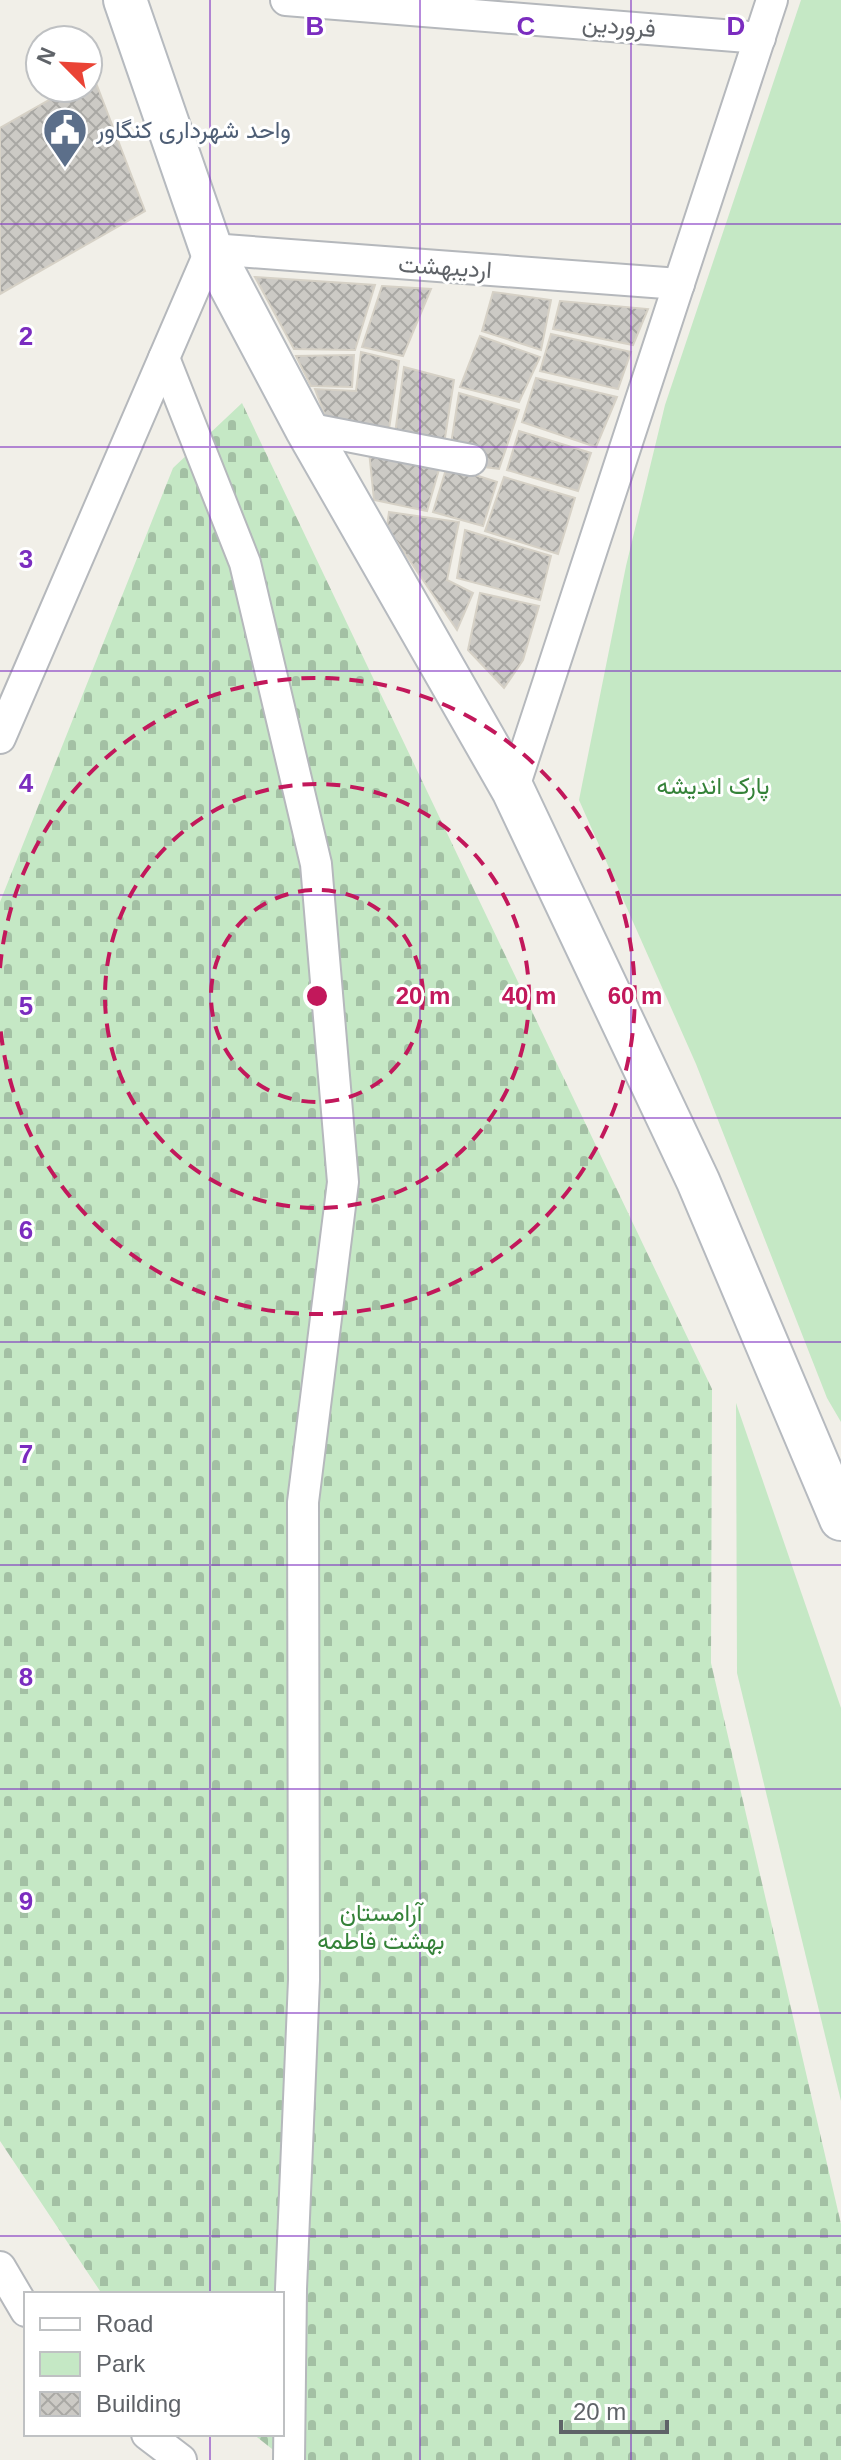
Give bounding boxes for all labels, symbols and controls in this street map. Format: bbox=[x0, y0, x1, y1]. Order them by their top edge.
street label: فروردین bbox=[581, 9, 657, 44]
text: B bbox=[306, 11, 324, 41]
text: C bbox=[517, 11, 536, 41]
text: D bbox=[727, 11, 745, 41]
north arrow bbox=[24, 24, 104, 104]
text: N bbox=[32, 44, 61, 68]
public building icon: واحد شهرداری کنگاور bbox=[41, 106, 89, 169]
place label: واحد شهرداری کنگاور bbox=[95, 116, 291, 145]
street label: اردیبهشت bbox=[397, 250, 493, 285]
text: 2 bbox=[19, 321, 33, 351]
text: 3 bbox=[19, 544, 33, 574]
text: 4 bbox=[19, 768, 34, 798]
park label: پارک اندیشه bbox=[657, 772, 769, 802]
centre of rings bbox=[303, 982, 331, 1010]
text: 20 m bbox=[396, 982, 450, 1009]
text: 40 m bbox=[502, 982, 556, 1009]
text: 60 m bbox=[608, 982, 662, 1009]
text: 5 bbox=[19, 991, 33, 1021]
text: 6 bbox=[19, 1215, 33, 1245]
text: 7 bbox=[19, 1439, 33, 1469]
text: 8 bbox=[19, 1662, 33, 1692]
text: 9 bbox=[19, 1886, 33, 1916]
park label: آرامستان بهشت فاطمه bbox=[317, 1899, 445, 1956]
legend bbox=[24, 2292, 284, 2436]
text: Road bbox=[96, 2310, 153, 2337]
text: Park bbox=[96, 2350, 146, 2377]
scale bar bbox=[561, 2384, 667, 2434]
text: Building bbox=[96, 2390, 181, 2417]
text: 20 m bbox=[573, 2398, 626, 2425]

